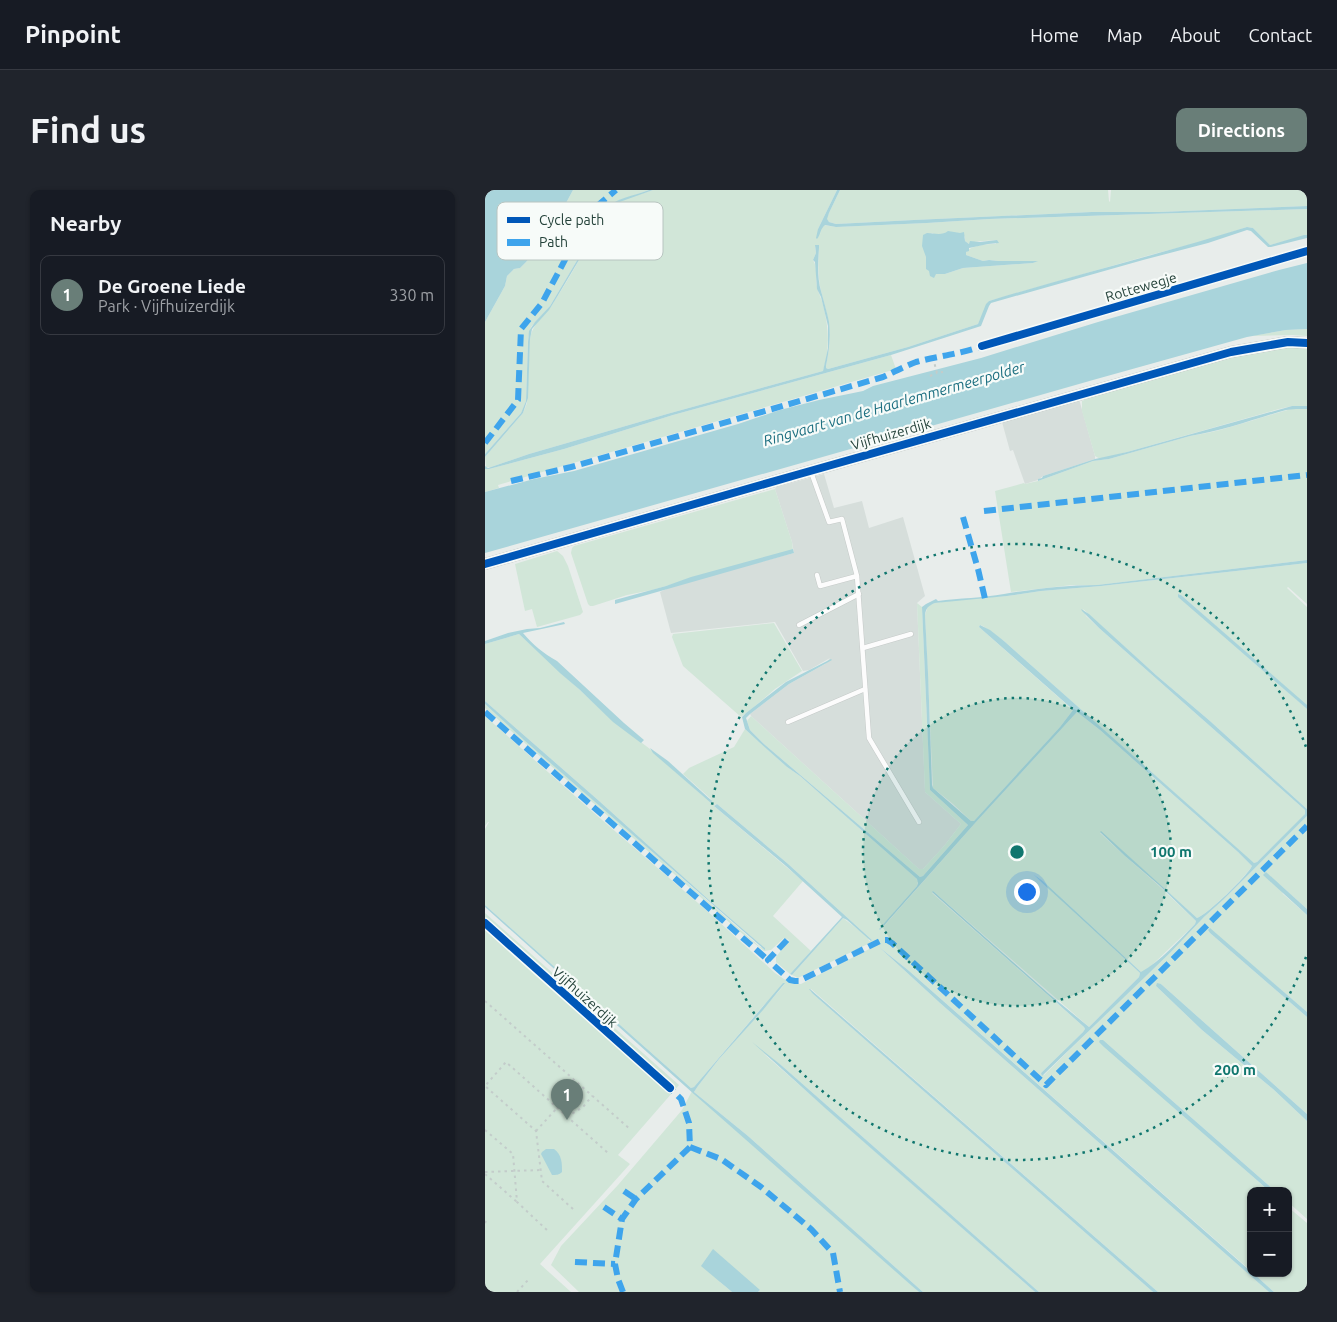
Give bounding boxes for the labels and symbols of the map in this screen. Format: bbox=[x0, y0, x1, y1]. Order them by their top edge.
legend bbox=[497, 202, 663, 260]
text: Cycle path bbox=[539, 212, 604, 228]
text: Path bbox=[539, 234, 568, 250]
street label: Rottewegje bbox=[1104, 269, 1178, 305]
water label: Ringvaart van de Haarlemmermeerpolder bbox=[761, 358, 1028, 449]
street label: Vijfhuizerdijk bbox=[849, 415, 933, 453]
centre of rings bbox=[1008, 843, 1026, 861]
text: 100 m bbox=[1150, 843, 1192, 860]
your location bbox=[1014, 879, 1040, 905]
street label: Vijfhuizerdijk bbox=[549, 964, 621, 1030]
text: 200 m bbox=[1214, 1061, 1256, 1078]
pin: 1 bbox=[551, 1079, 583, 1120]

